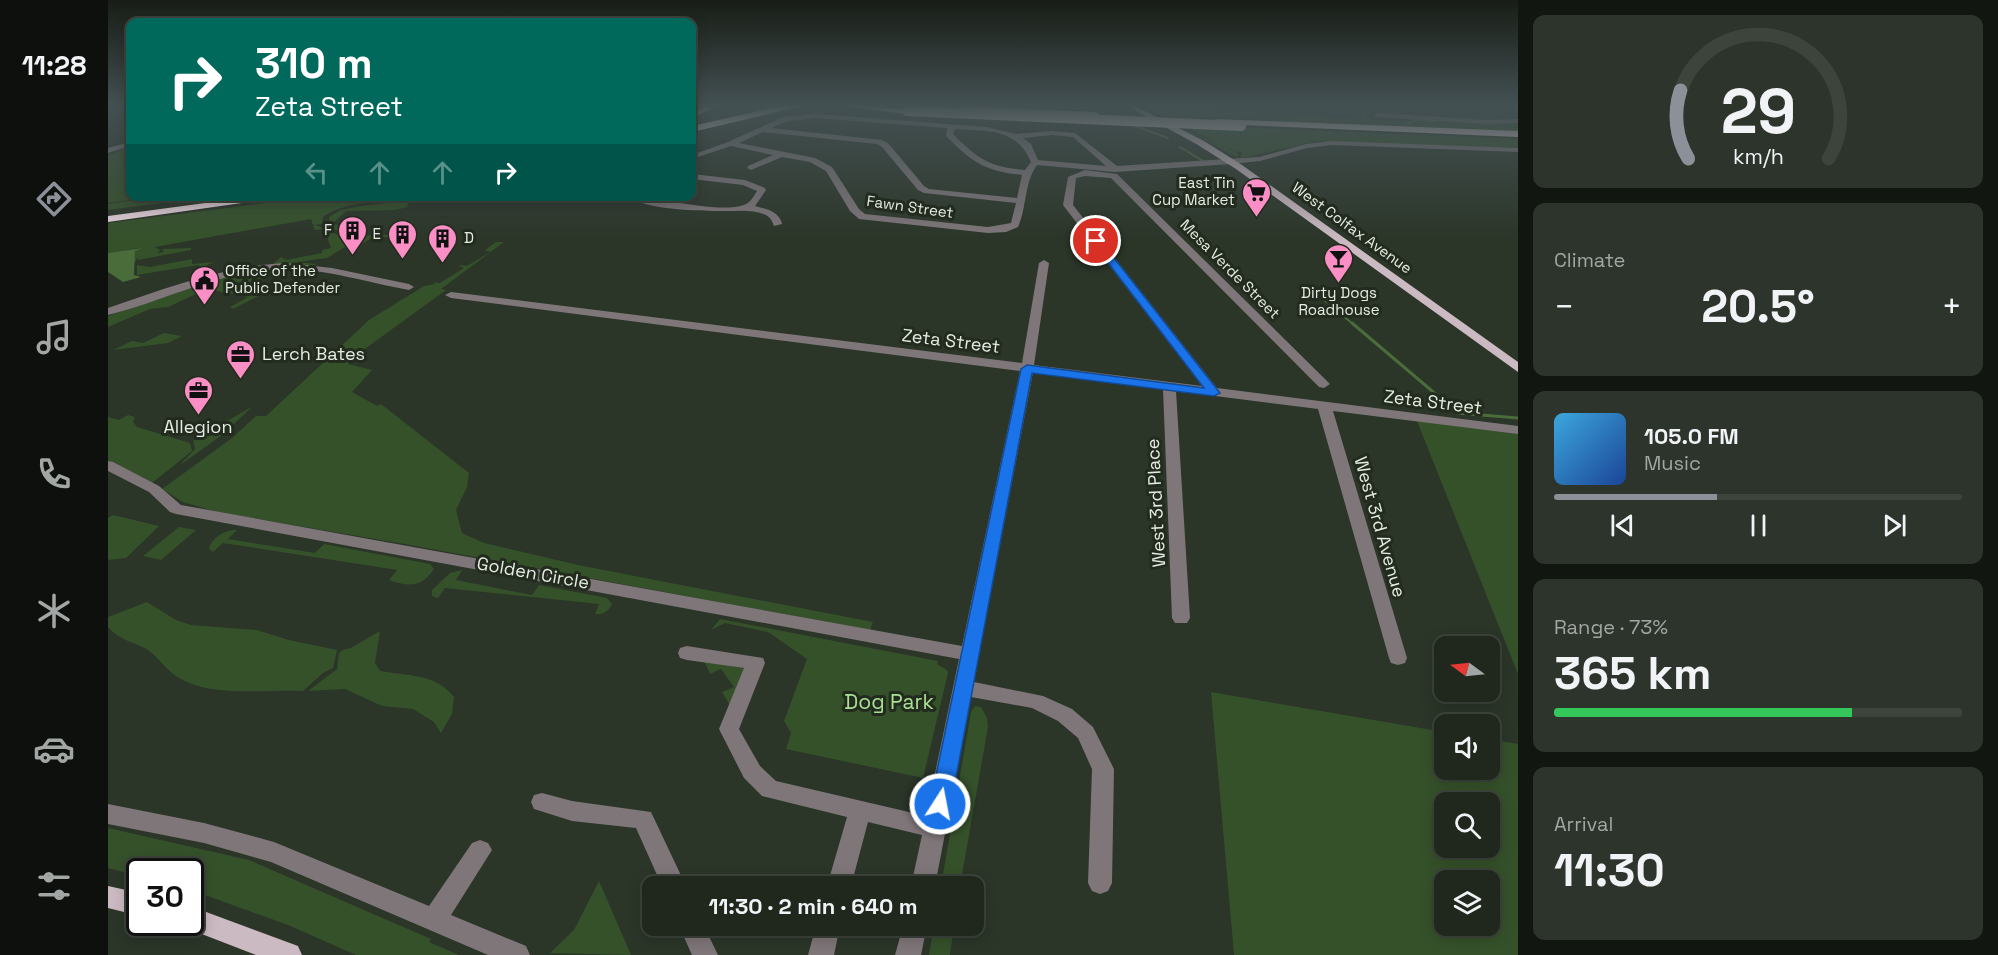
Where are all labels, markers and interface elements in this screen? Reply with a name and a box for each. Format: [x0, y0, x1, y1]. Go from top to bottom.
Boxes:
text: 310 m [255, 37, 373, 90]
icon: right [156, 42, 234, 120]
text: 11:28 [22, 48, 86, 83]
text: 29 [1720, 72, 1796, 151]
text: Zeta Street [255, 89, 403, 124]
text: km/h [1732, 143, 1784, 170]
icon: left [300, 156, 333, 189]
icon: ahead [363, 156, 396, 189]
icon: ahead [426, 156, 459, 189]
icon: right [489, 156, 522, 189]
place label: East Tin Cup Market [1152, 173, 1235, 209]
supermarket icon: East Tin Cup Market [1240, 176, 1272, 218]
icon: directions [33, 178, 75, 220]
street label: West Colfax Avenue [1289, 178, 1416, 278]
street label: Fawn Street [865, 191, 955, 222]
building icon: F [337, 214, 369, 256]
pin [1070, 215, 1121, 266]
street label: Mesa Verde Street [1177, 215, 1284, 323]
building icon: E [386, 218, 418, 260]
place label: F [324, 220, 332, 239]
building icon: D [427, 222, 459, 264]
place label: E [373, 224, 381, 243]
icon: arrive [1079, 224, 1112, 257]
place label: D [464, 228, 474, 247]
bar icon: Dirty Dogs Roadhouse [1323, 242, 1355, 284]
text: Climate [1554, 247, 1625, 273]
place label: Office of the Public Defender [225, 261, 340, 297]
public building icon: Office of the Public Defender [188, 264, 220, 306]
text: 20.5° [1701, 278, 1815, 335]
place label: Dirty Dogs Roadhouse [1298, 283, 1380, 319]
text: − [1554, 286, 1574, 328]
text: + [1942, 286, 1962, 328]
icon: music [33, 316, 75, 358]
street label: Zeta Street [901, 323, 1001, 358]
office icon: Lerch Bates [225, 338, 257, 380]
place label: Lerch Bates [262, 342, 365, 365]
office icon: Allegion [182, 374, 214, 416]
street label: Zeta Street [1383, 384, 1483, 419]
place label: Allegion [164, 415, 232, 438]
text: 105.0 FM [1644, 422, 1739, 450]
street label: West 3rd Place [1141, 438, 1170, 568]
text: Music [1644, 450, 1701, 476]
icon: phone [33, 453, 75, 495]
street label: West 3rd Avenue [1349, 454, 1412, 600]
icon: previous [1606, 509, 1639, 542]
icon: pause [1742, 509, 1775, 542]
icon: next [1878, 509, 1911, 542]
street label: Golden Circle [475, 551, 591, 594]
icon: climate [33, 590, 75, 632]
text: Range · 73% [1554, 614, 1668, 640]
north arrow [1434, 636, 1500, 702]
map controls [1434, 636, 1500, 936]
text: 365 km [1554, 645, 1711, 702]
park label: Dog Park [844, 688, 934, 715]
button: sound [1434, 714, 1500, 780]
icon: car [33, 728, 75, 770]
position arrow [908, 772, 972, 836]
button: search [1434, 792, 1500, 858]
text: Arrival [1554, 811, 1613, 837]
text: 11:30 [1554, 842, 1665, 899]
speed limit sign: 30 [126, 858, 204, 936]
icon: filters [33, 865, 75, 907]
button: layers [1434, 870, 1500, 936]
text: 11:30 · 2 min · 640 m [708, 892, 918, 920]

